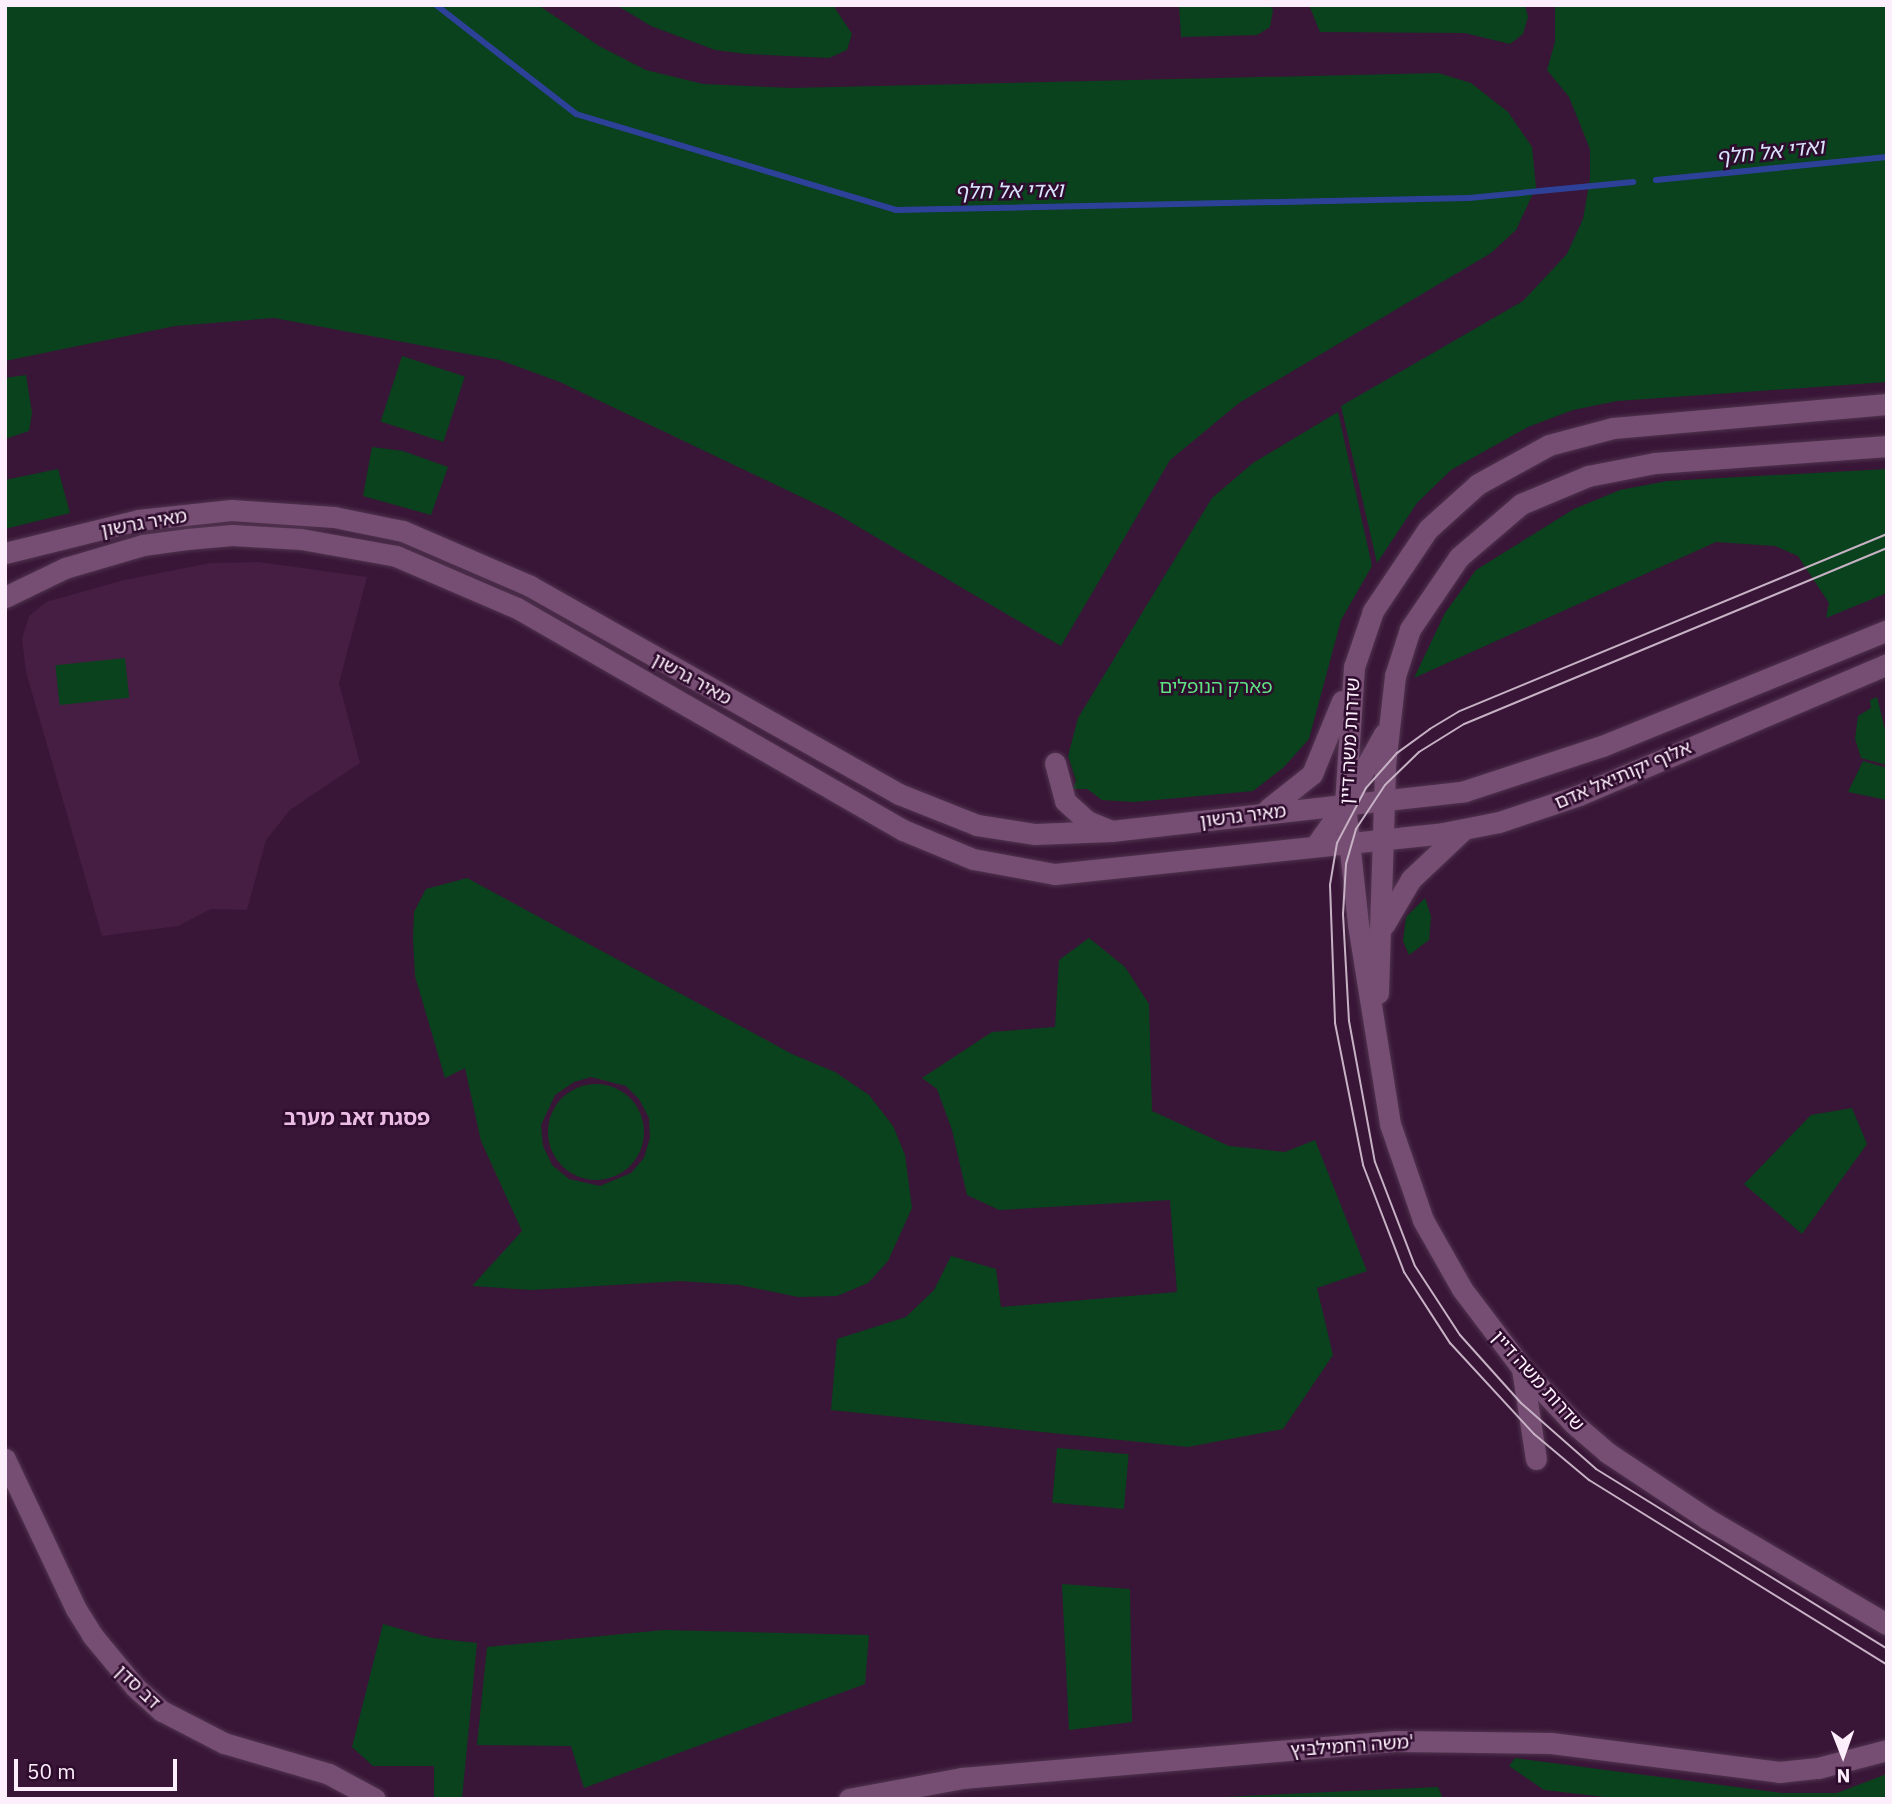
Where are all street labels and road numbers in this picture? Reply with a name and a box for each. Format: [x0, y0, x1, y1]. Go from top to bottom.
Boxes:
street label: מאיר גרשון [99, 504, 189, 542]
street label: מאיר גרשון [649, 648, 735, 710]
street label: שדרות משה דיין [1335, 677, 1365, 805]
street label: אלוף יקותיאל אדם [1551, 736, 1695, 814]
street label: מאיר גרשון [1199, 799, 1287, 833]
street label: שדרות משה דיין [1487, 1326, 1589, 1436]
street label: דב סדן [111, 1660, 165, 1714]
street label: משה רחמילביץ' [1289, 1730, 1415, 1762]

